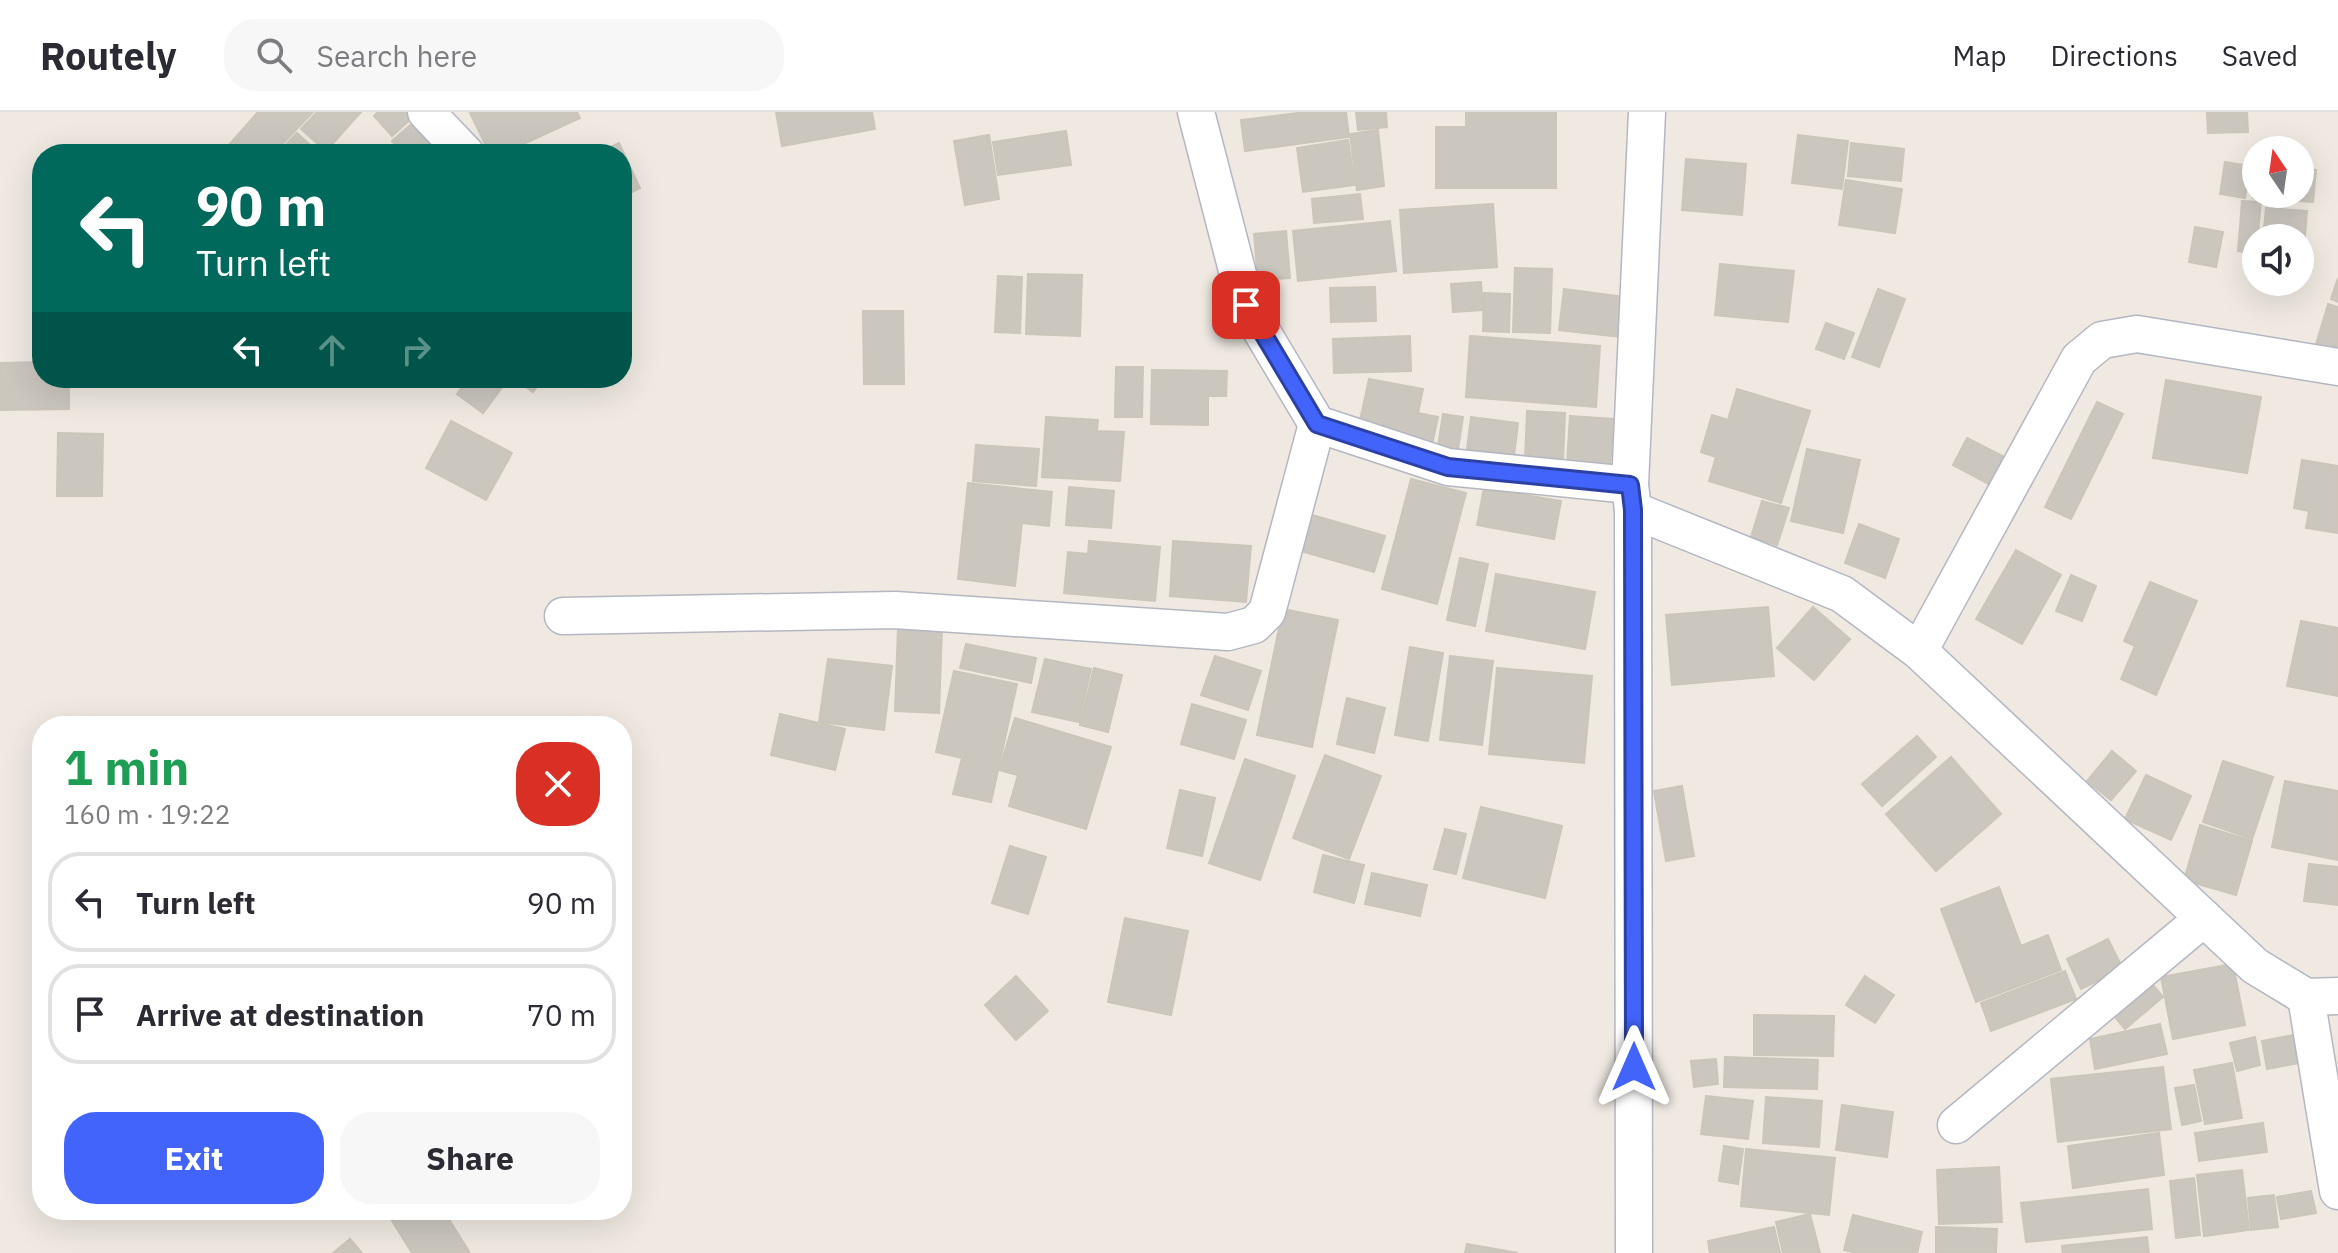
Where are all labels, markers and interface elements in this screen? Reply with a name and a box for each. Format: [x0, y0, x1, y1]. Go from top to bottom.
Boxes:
search box [224, 19, 784, 91]
text: Routely [40, 31, 176, 80]
icon: search [252, 33, 296, 77]
text: Search here [316, 36, 477, 75]
text: Map [1952, 37, 2006, 74]
text: Directions [2050, 37, 2178, 74]
text: Saved [2222, 37, 2298, 74]
north arrow [2242, 136, 2314, 208]
map controls [2242, 136, 2314, 296]
text: 90 m [196, 169, 326, 241]
icon: left [64, 176, 168, 280]
button: sound [2242, 224, 2314, 296]
text: Turn left [196, 239, 331, 286]
pin [1212, 271, 1280, 339]
icon: arrive [1224, 283, 1268, 327]
icon: left [226, 328, 270, 372]
icon: ahead [310, 328, 354, 372]
icon: right [394, 328, 438, 372]
text: 1 min [64, 736, 189, 798]
button: close [516, 742, 600, 826]
text: 160 m · 19:22 [64, 797, 230, 831]
icon: left [68, 880, 112, 924]
text: Turn left [136, 883, 255, 922]
text: 90 m [527, 883, 596, 922]
icon: arrive [68, 992, 112, 1036]
text: Arrive at destination [136, 995, 424, 1034]
text: 70 m [527, 995, 596, 1034]
position arrow [1592, 1025, 1676, 1109]
button: Exit [64, 1112, 324, 1204]
button: Share [340, 1112, 600, 1204]

